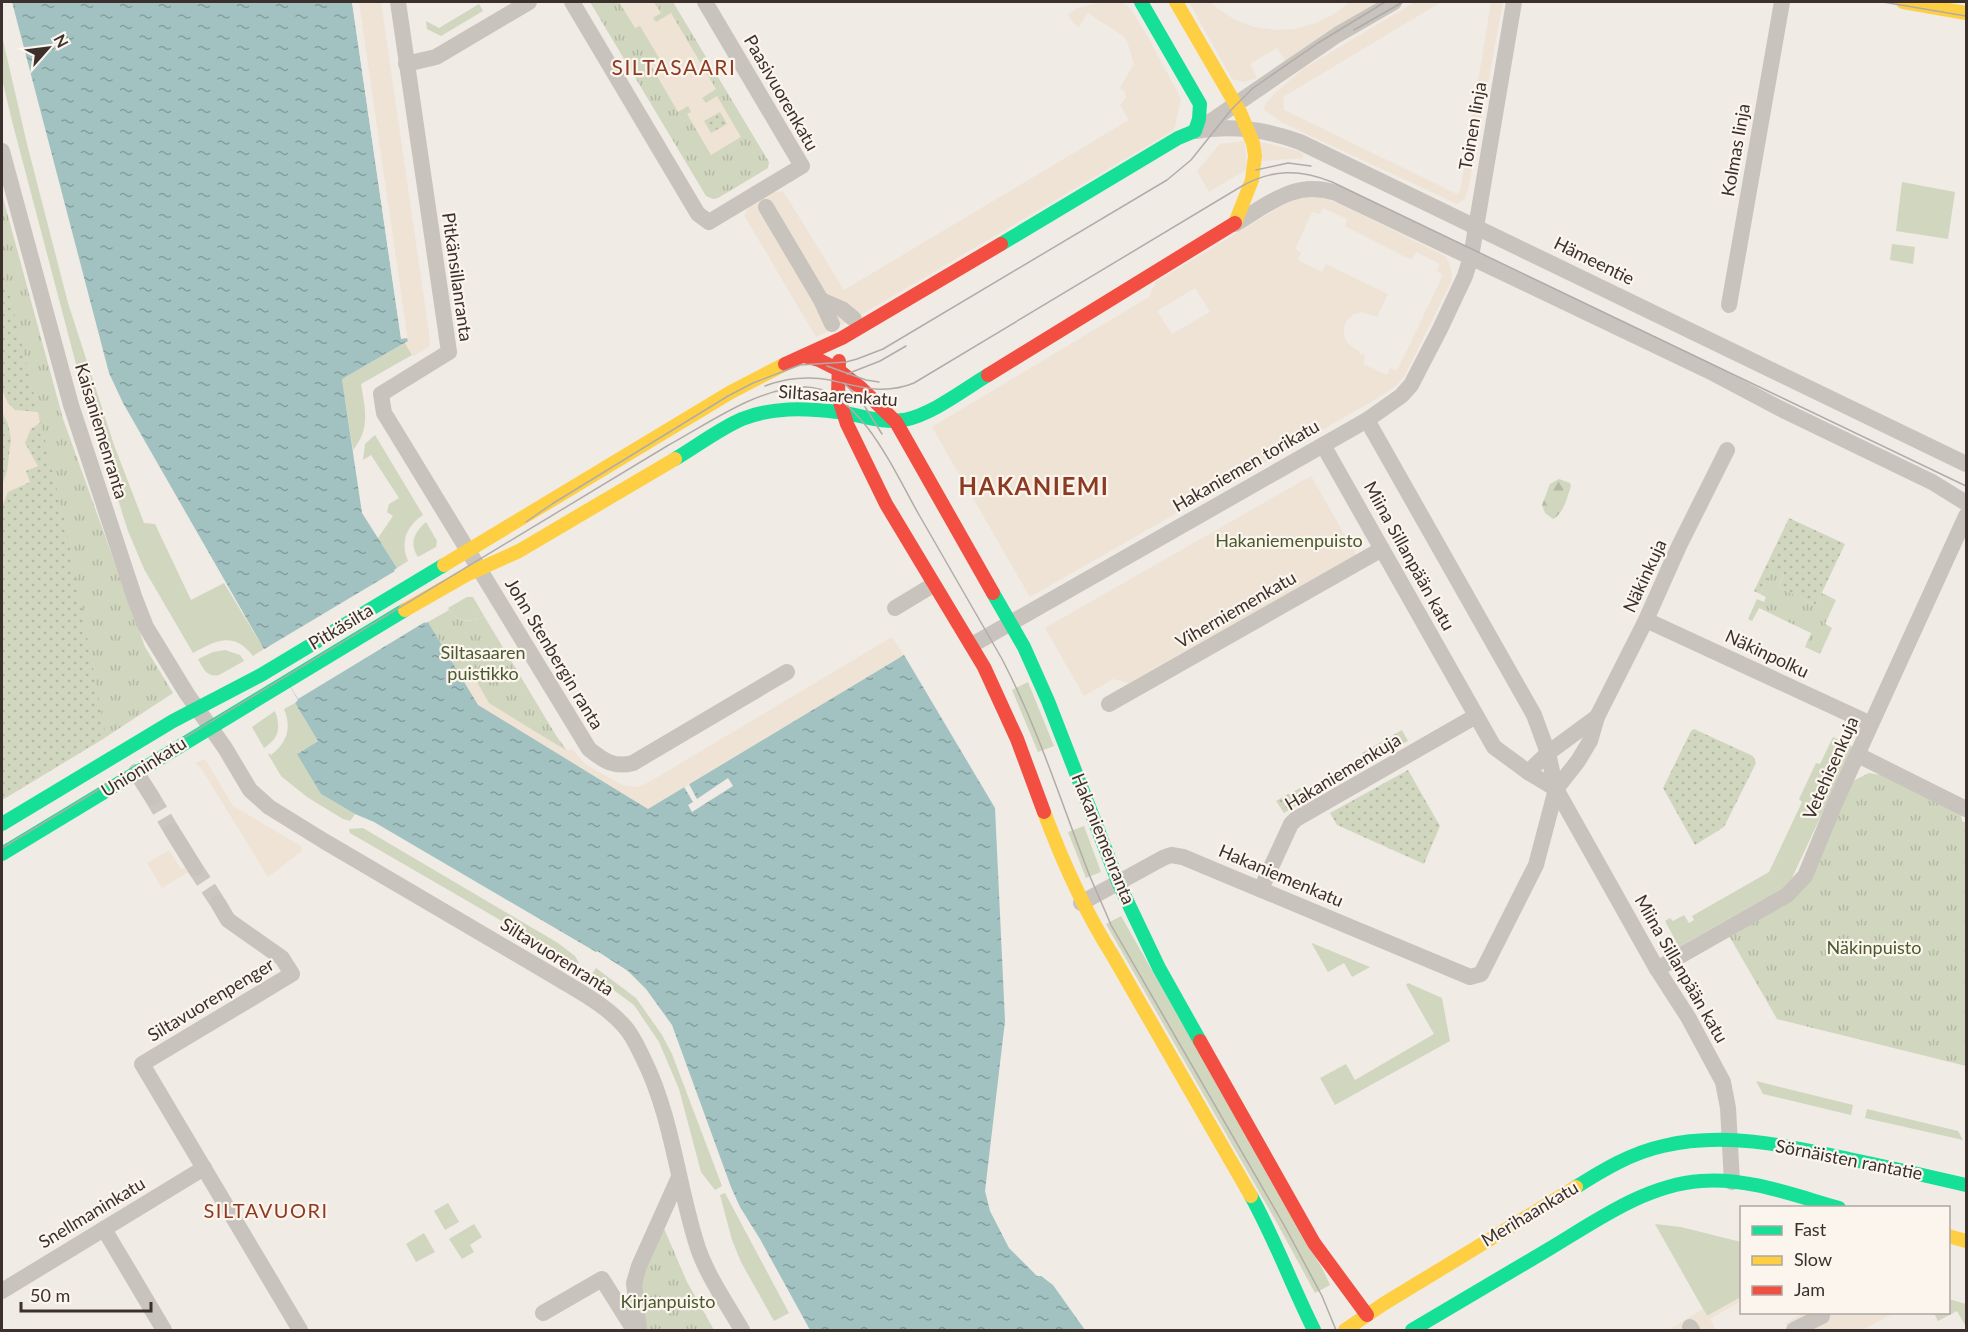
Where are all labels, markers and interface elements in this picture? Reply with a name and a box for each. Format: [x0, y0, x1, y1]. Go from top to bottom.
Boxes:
north arrow [18, 18, 78, 78]
text: N [50, 31, 73, 51]
street label: Paasivuorenkatu [740, 31, 824, 154]
district label: SILTASAARI [612, 54, 736, 79]
street label: Toinen linja [1453, 80, 1491, 172]
street label: Kolmas linja [1716, 102, 1754, 198]
street label: Pitkänsillanranta [438, 211, 478, 343]
street label: Hämeentie [1551, 231, 1638, 289]
street label: Kaisaniemenranta [71, 360, 133, 501]
street label: Siltasaarenkatu [778, 380, 898, 410]
street label: Hakaniemen torikatu [1168, 414, 1323, 516]
district label: HAKANIEMI [959, 471, 1110, 500]
street label: Miina Sillanpään katu [1360, 477, 1460, 634]
park label: Hakaniemenpuisto [1215, 529, 1363, 551]
street label: Näkinkuja [1618, 535, 1671, 616]
street label: Viherniemenkatu [1171, 566, 1300, 652]
street label: John Stenbergin ranta [501, 574, 609, 733]
street label: Pitkäsilta [304, 598, 377, 654]
street label: Näkinpolku [1722, 624, 1813, 682]
park label: Siltasaaren puistikko [440, 641, 526, 684]
street label: Vetehisenkuja [1798, 713, 1863, 822]
street label: Hakaniemenkuja [1281, 728, 1404, 814]
street label: Unioninkatu [97, 731, 190, 801]
street label: Hakaniemenranta [1068, 770, 1140, 907]
street label: Hakaniemenkatu [1216, 839, 1347, 911]
street label: Miina Sillanpään katu [1630, 891, 1733, 1046]
street label: Siltavuorenranta [497, 913, 618, 1000]
park label: Näkinpuisto [1827, 936, 1921, 958]
street label: Siltavuorenpenger [143, 952, 278, 1046]
street label: Sörnäisten rantatie [1774, 1134, 1925, 1184]
street label: Snellmaninkatu [34, 1172, 149, 1253]
street label: Merihaankatu [1477, 1176, 1582, 1251]
district label: SILTAVUORI [203, 1198, 329, 1222]
legend [1740, 1206, 1950, 1314]
text: Fast [1794, 1218, 1827, 1240]
text: Slow [1794, 1248, 1832, 1270]
scale bar [21, 1275, 152, 1313]
text: Jam [1794, 1278, 1825, 1300]
text: 50 m [30, 1284, 70, 1306]
park label: Kirjanpuisto [621, 1290, 715, 1312]

